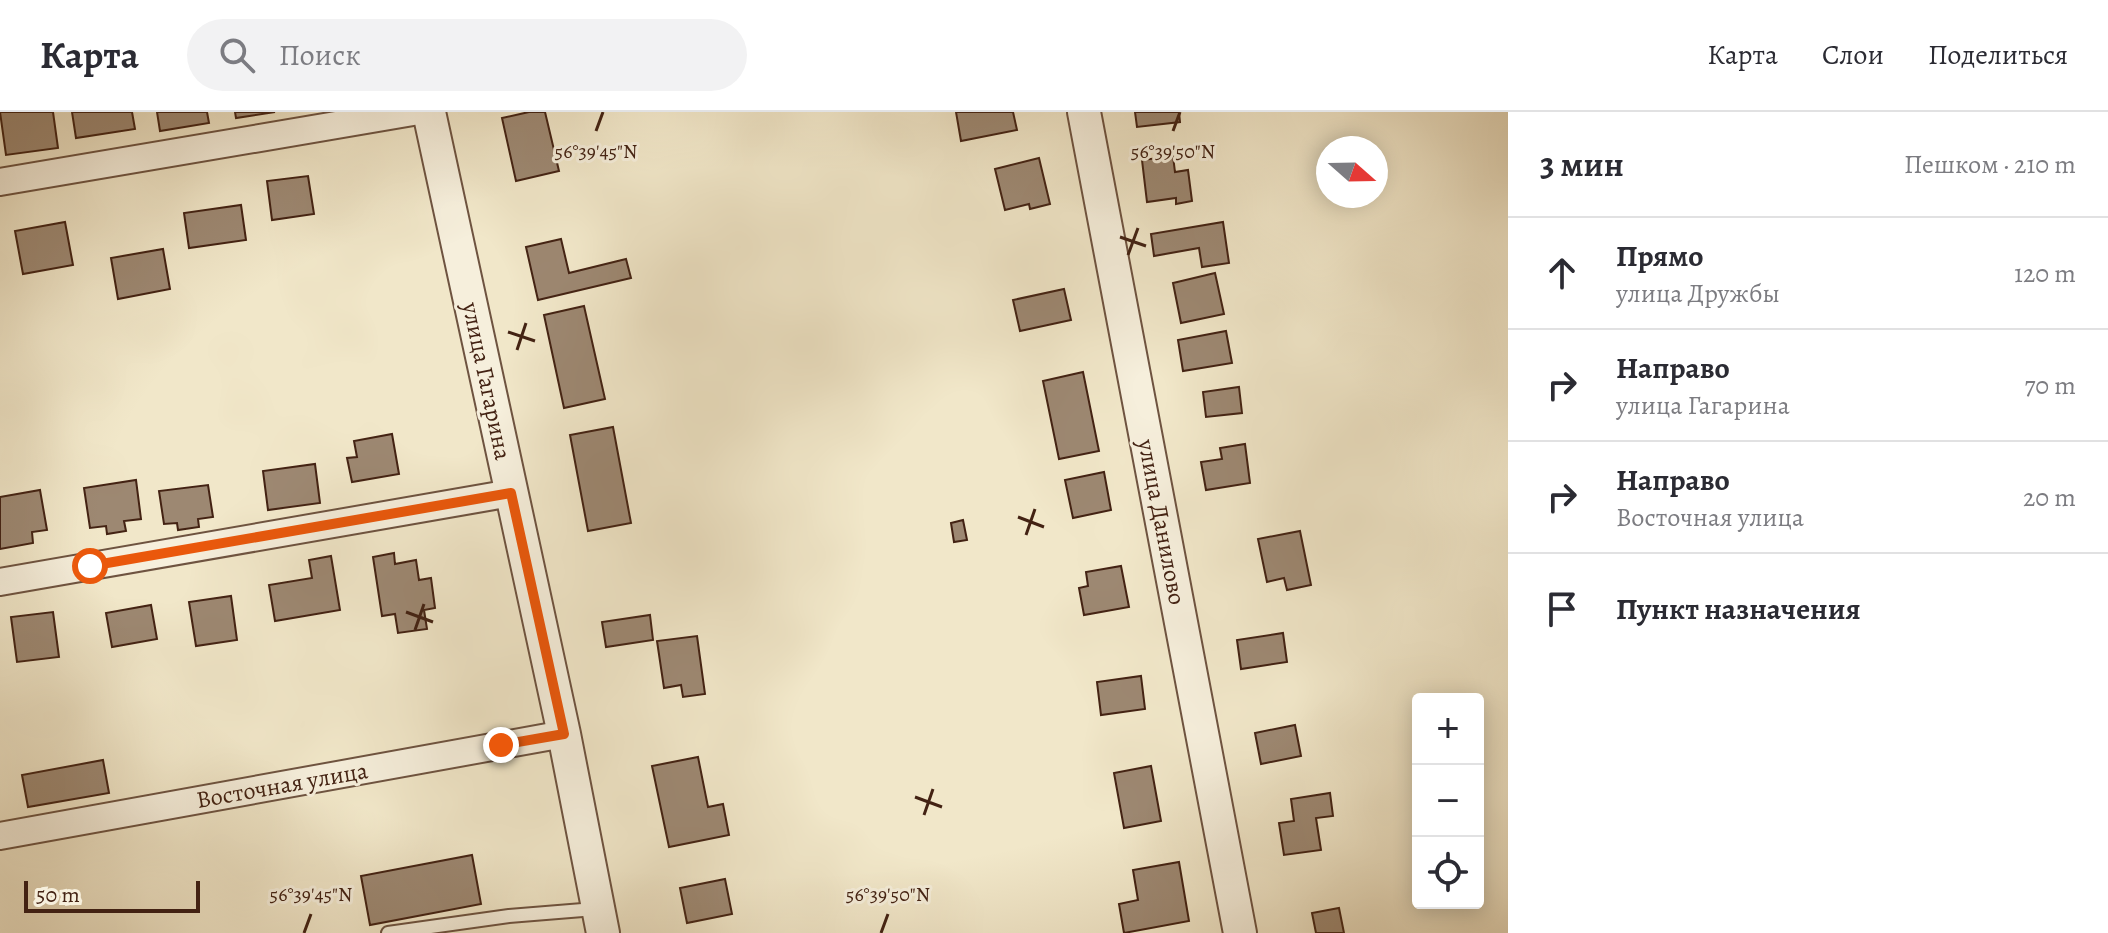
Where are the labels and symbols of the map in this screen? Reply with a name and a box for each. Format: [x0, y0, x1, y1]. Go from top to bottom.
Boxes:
north arrow [1316, 136, 1388, 208]
text: 56°39'45"N [555, 138, 637, 165]
text: 56°39'50"N [1131, 138, 1215, 165]
street label: улица Гагарина [454, 298, 519, 463]
street label: улица Данилово [1130, 435, 1194, 608]
route start [72, 548, 108, 584]
route end [483, 727, 519, 763]
street label: Восточная улица [194, 754, 370, 816]
scale bar [24, 877, 200, 913]
text: 56°39'45"N [270, 881, 352, 908]
text: 56°39'50"N [846, 881, 930, 908]

